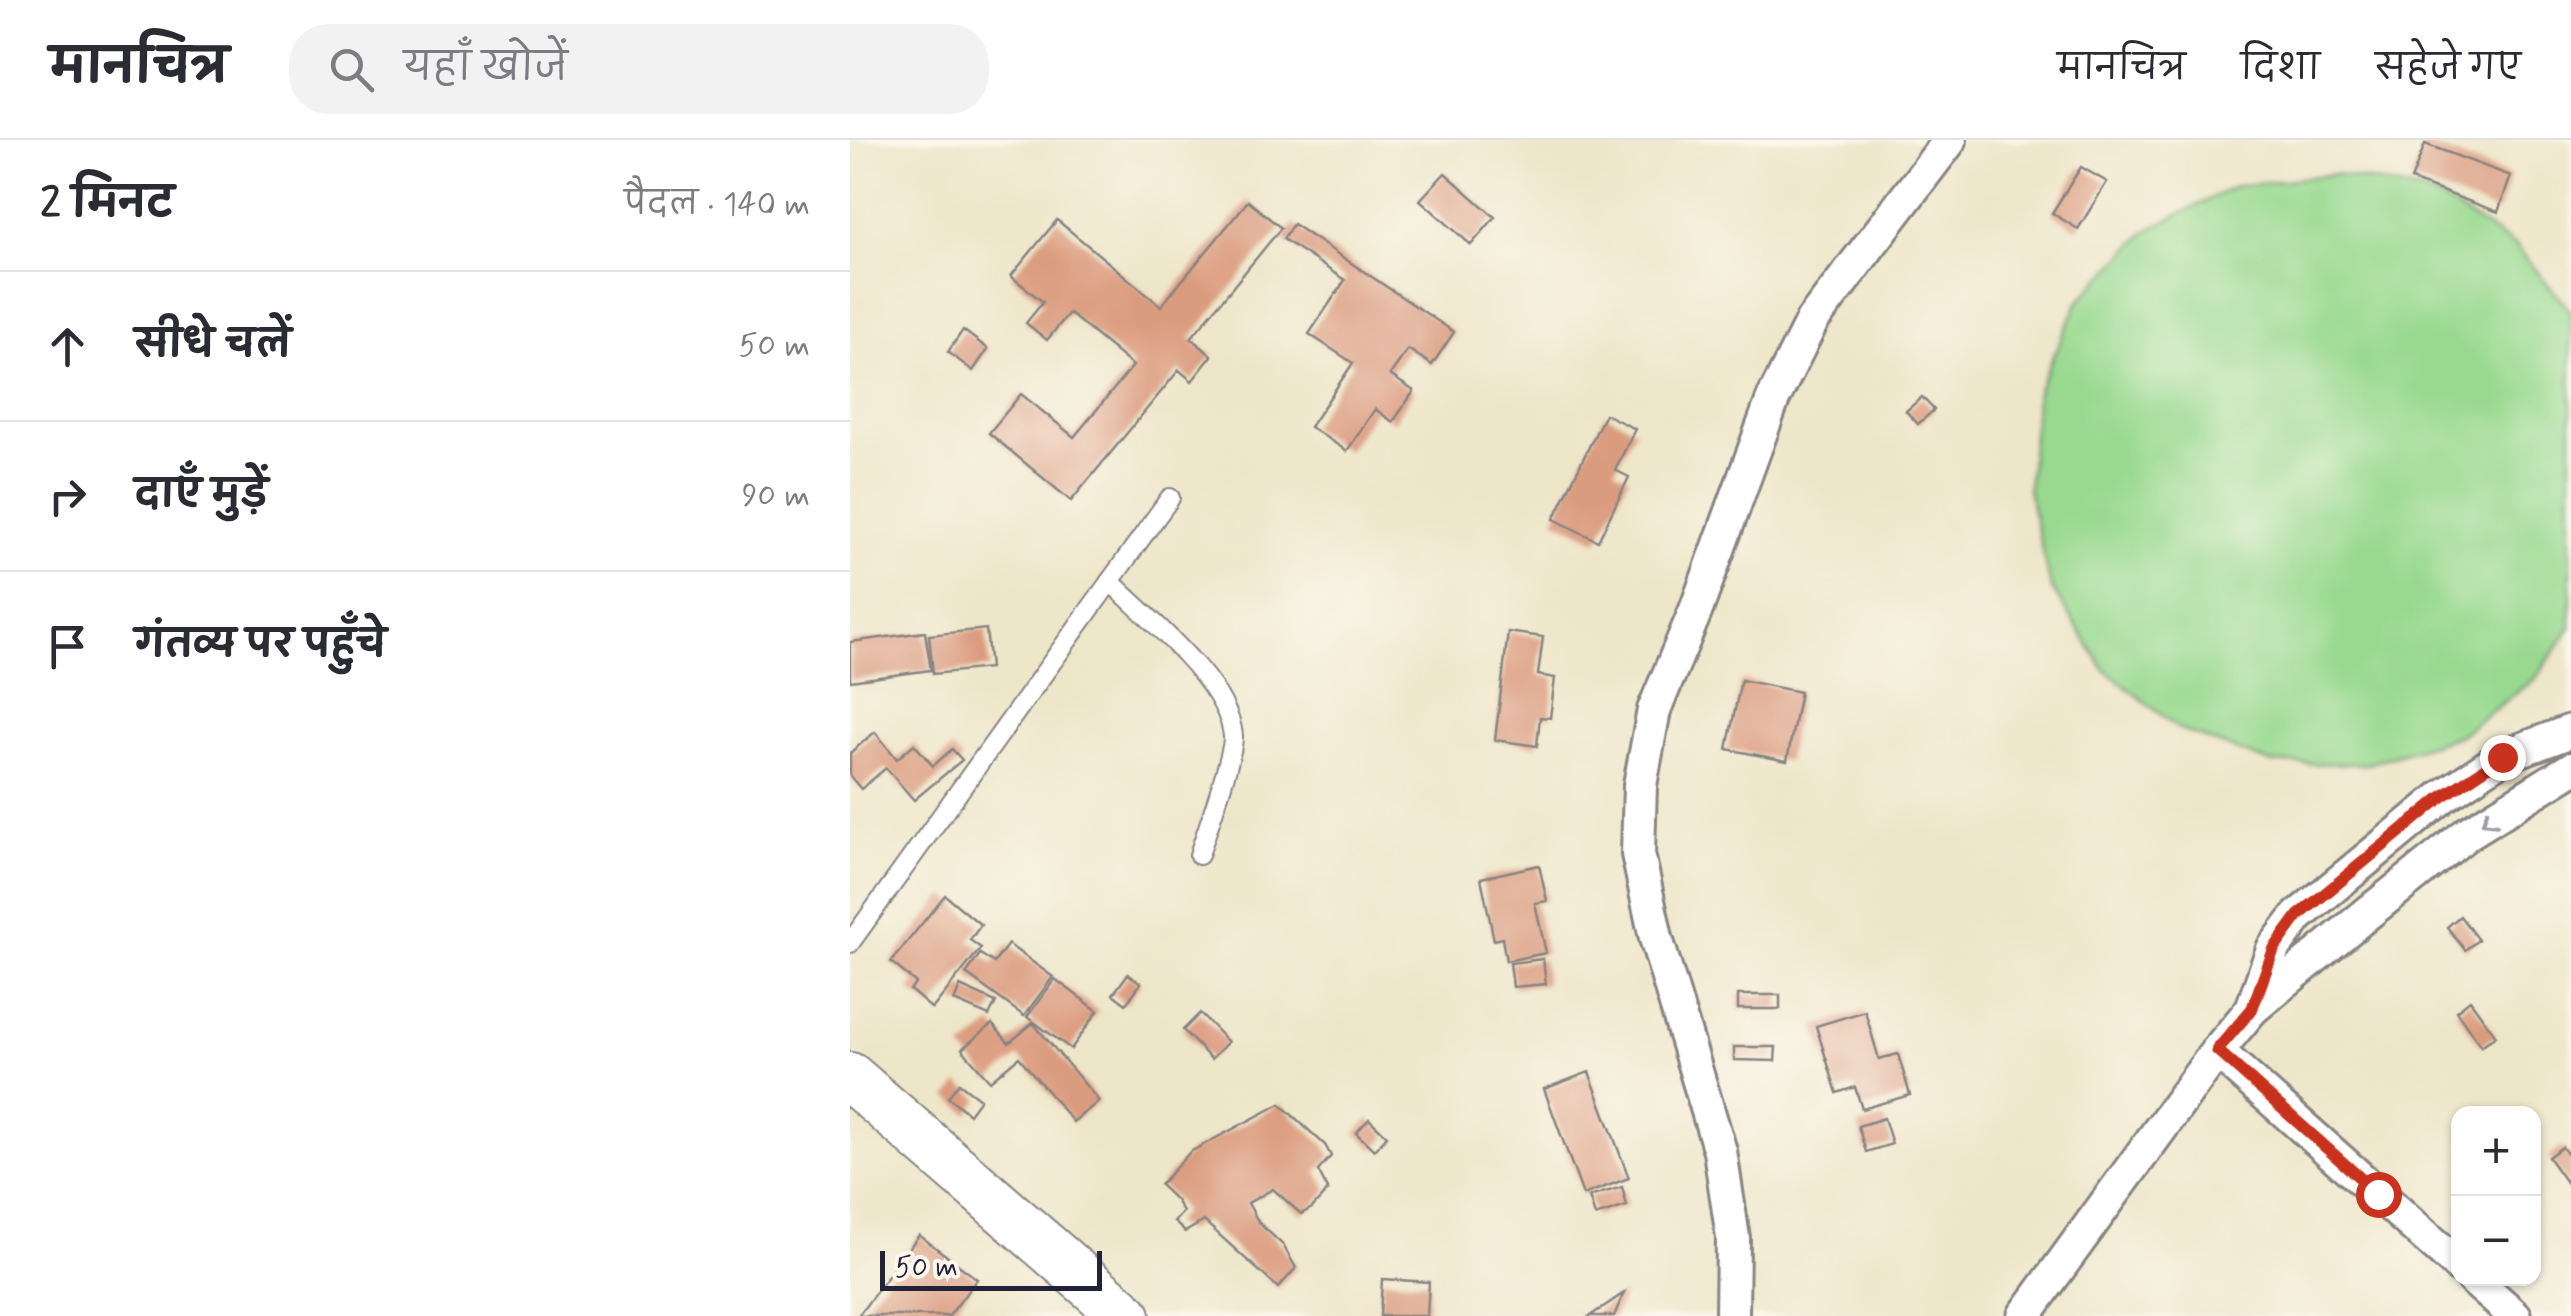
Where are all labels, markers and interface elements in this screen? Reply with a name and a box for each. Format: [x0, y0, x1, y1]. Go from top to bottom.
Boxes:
search box [289, 24, 989, 114]
text: मानचित्र [50, 37, 229, 100]
icon: search [324, 42, 379, 97]
text: यहाँ खोजें [404, 44, 568, 93]
text: मानचित्र [2057, 46, 2186, 92]
text: दिशा [2241, 46, 2320, 92]
text: सहेजे गए [2375, 46, 2521, 92]
text: 2 मिनट [40, 177, 174, 232]
text: पैदल · 140 m [624, 184, 810, 226]
icon: ahead [40, 319, 95, 374]
text: सीधे चलें [135, 321, 291, 370]
text: 50 m [738, 325, 810, 367]
icon: right [40, 469, 95, 524]
text: दाएँ मुड़ें [135, 471, 268, 520]
text: 90 m [742, 475, 810, 517]
icon: arrive [40, 619, 95, 674]
text: गंतव्य पर पहुँचे [135, 621, 387, 670]
route end [2480, 735, 2526, 781]
one-way arrow [2481, 808, 2499, 827]
map controls [2451, 1106, 2541, 1286]
button: + [2451, 1106, 2541, 1196]
route start [2356, 1172, 2402, 1218]
button: − [2451, 1196, 2541, 1286]
scale bar [880, 1246, 1102, 1290]
text: 50 m [895, 1250, 958, 1287]

